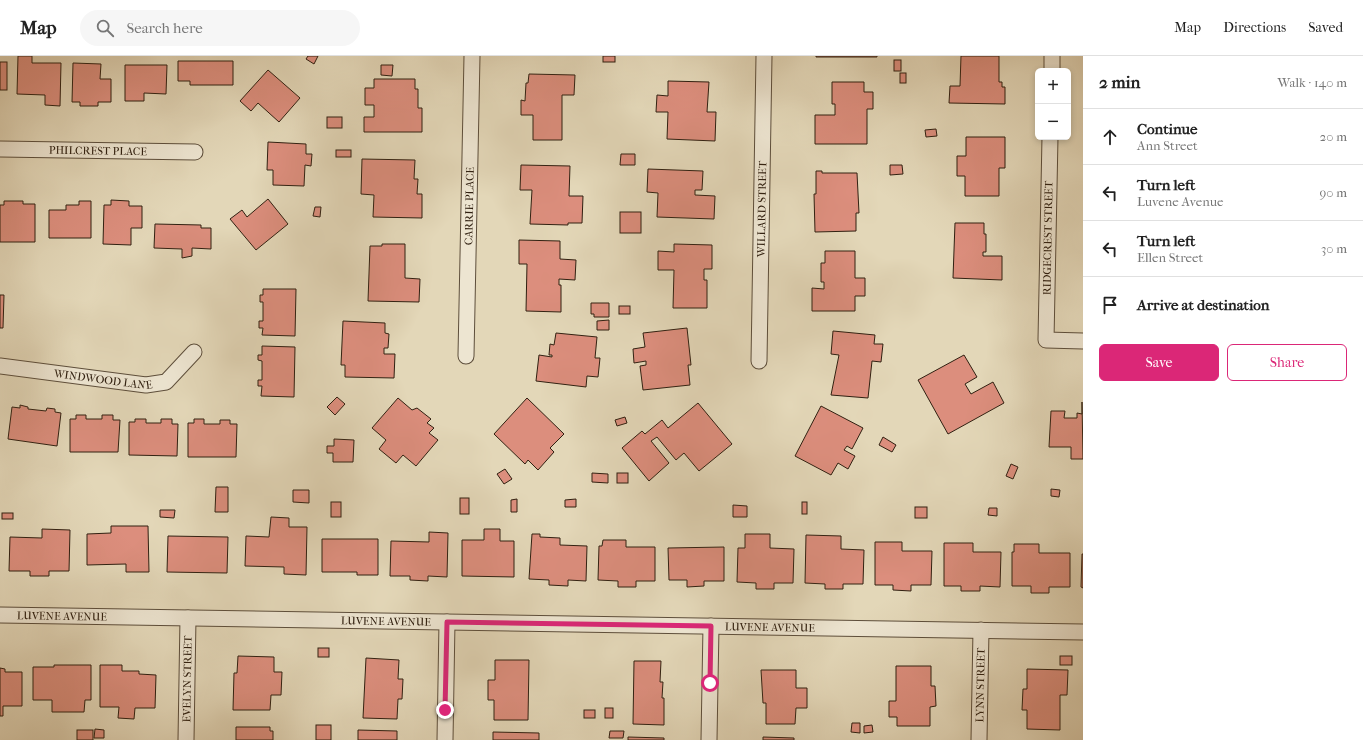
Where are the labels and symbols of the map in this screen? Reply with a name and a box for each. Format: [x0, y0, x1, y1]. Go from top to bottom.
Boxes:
street label: PHILCREST PLACE [49, 143, 147, 158]
street label: WILLARD STREET [754, 160, 769, 258]
street label: CARRIE PLACE [462, 166, 476, 245]
street label: RIDGECREST STREET [1041, 180, 1056, 295]
street label: WINDWOOD LANE [52, 366, 154, 391]
street label: LUVENE AVENUE [17, 609, 107, 623]
street label: LUVENE AVENUE [341, 614, 431, 628]
street label: LUVENE AVENUE [725, 620, 815, 634]
street label: EVELYN STREET [180, 635, 194, 723]
street label: LYNN STREET [973, 647, 987, 722]
route start [701, 674, 719, 692]
route end [436, 701, 454, 719]

